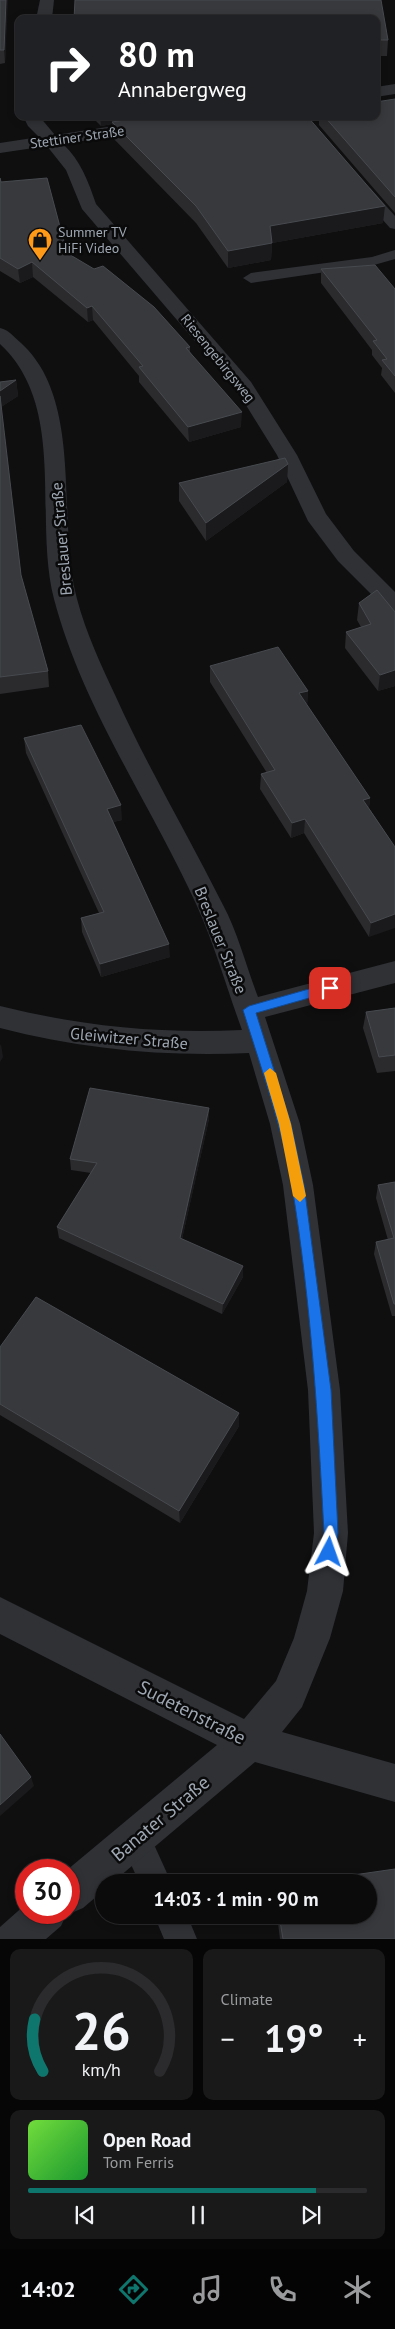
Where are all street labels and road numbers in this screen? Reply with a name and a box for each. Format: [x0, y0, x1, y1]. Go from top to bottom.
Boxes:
street label: Stettiner Straße [29, 121, 125, 153]
street label: Riesengebirgsweg [177, 310, 259, 406]
street label: Breslauer Straße [46, 482, 76, 596]
street label: Breslauer Straße [190, 884, 252, 996]
street label: Gleiwitzer Straße [69, 1023, 189, 1053]
street label: Sudetenstraße [134, 1675, 250, 1749]
street label: Banater Straße [106, 1770, 214, 1866]

